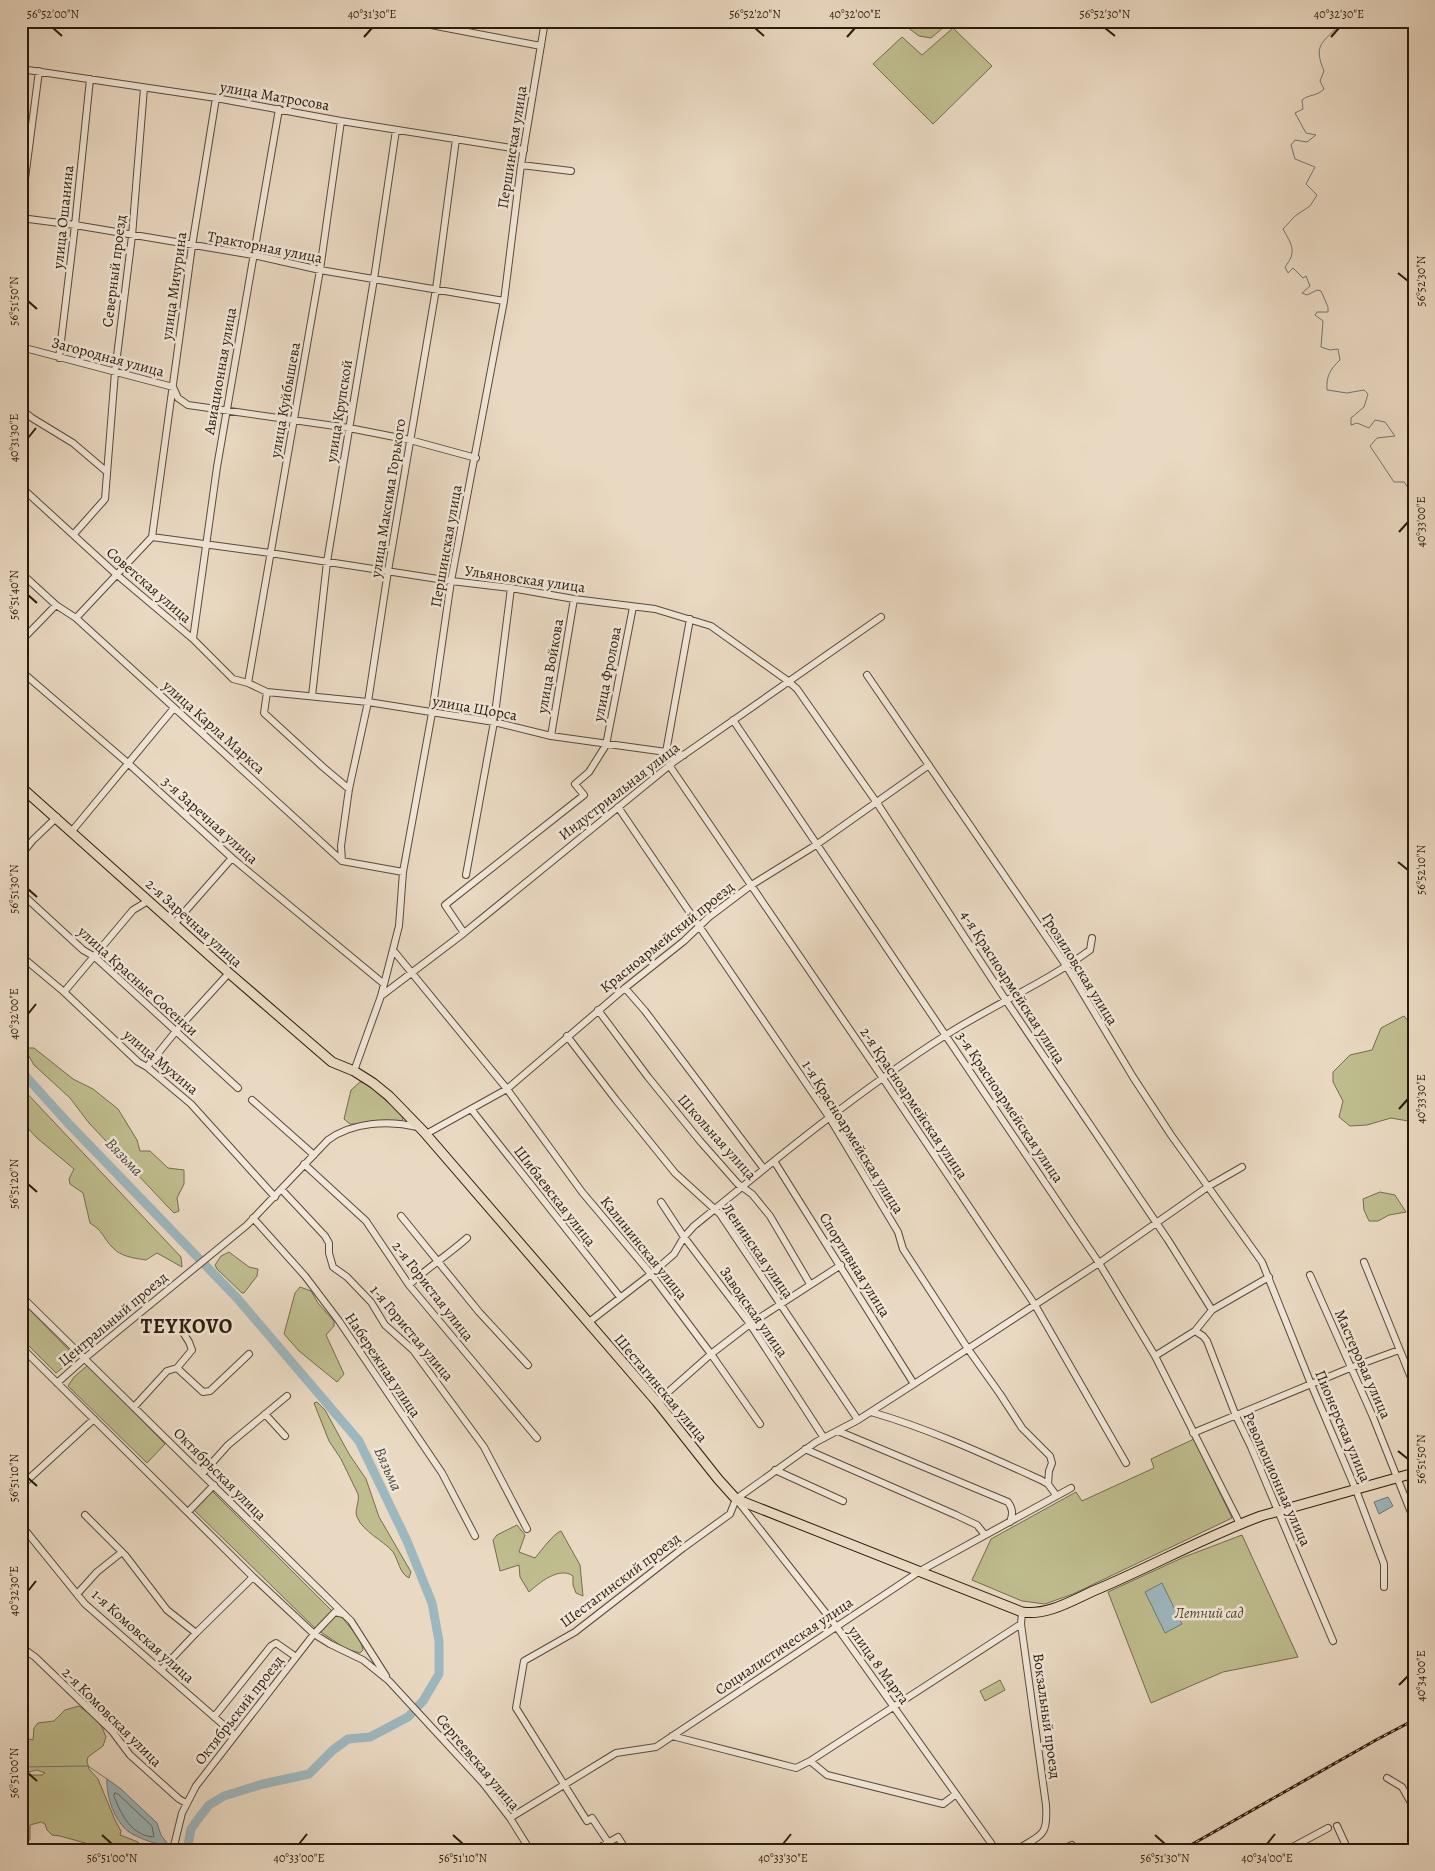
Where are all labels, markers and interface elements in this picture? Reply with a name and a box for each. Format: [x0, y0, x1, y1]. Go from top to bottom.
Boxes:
text: 56°52'00"N [27, 6, 80, 22]
text: 40°31'30"E [348, 6, 396, 22]
text: 56°52'20"N [729, 6, 781, 22]
text: 40°32'00"E [829, 6, 881, 22]
text: 56°52'30"N [1080, 6, 1131, 22]
text: 40°32'30"E [1314, 6, 1364, 22]
street label: улица Матросова [218, 76, 331, 115]
street label: Першинская улица [492, 84, 532, 210]
street label: улица Ошанина [48, 164, 78, 271]
street label: Северный проезд [97, 214, 131, 328]
street label: Тракторная улица [206, 226, 324, 268]
street label: улица Мичурина [156, 231, 191, 342]
text: 56°52'30"N [1413, 255, 1429, 306]
text: 56°51'50"N [6, 276, 22, 326]
street label: Авиационная улица [199, 306, 241, 437]
street label: Загородная улица [50, 332, 167, 382]
street label: улица Куйбышева [265, 341, 305, 460]
street label: улица Крупской [321, 358, 357, 465]
text: 40°31'30"E [6, 414, 22, 462]
street label: улица Максима Горького [365, 417, 410, 580]
street label: Першинская улица [425, 483, 467, 609]
text: 40°33'00"E [1413, 496, 1429, 548]
street label: Советская улица [102, 542, 196, 628]
street label: Ульяновская улица [463, 561, 587, 597]
text: 56°51'40"N [6, 570, 22, 620]
street label: улица Войкова [532, 617, 568, 716]
street label: улица Фролова [588, 625, 626, 724]
street label: улица Карла Маркса [158, 675, 269, 778]
street label: улица Щорса [430, 691, 519, 725]
street label: Индустриальная улица [554, 737, 684, 845]
street label: 3-я Заречная улица [158, 771, 262, 869]
text: 56°52'10"N [1413, 845, 1429, 895]
text: 56°51'30"N [6, 864, 22, 914]
street label: 2-я Заречная улица [141, 874, 247, 972]
street label: Красноармейский проезд [596, 877, 738, 997]
street label: 4-я Красноармейская улица [956, 906, 1070, 1068]
street label: Грозиловская улица [1037, 909, 1123, 1029]
street label: улица Красные Сосенки [73, 921, 203, 1041]
text: 40°32'00"E [6, 988, 22, 1040]
street label: 2-я Красноармейская улица [856, 1023, 973, 1183]
street label: улица Мухина [118, 1024, 203, 1099]
street label: 3-я Красноармейская улица [952, 1027, 1068, 1187]
street label: 1-я Красноармейская улица [797, 1056, 909, 1218]
text: 40°33'30"E [1413, 1074, 1429, 1124]
street label: Школьная улица [673, 1090, 761, 1184]
water label: Вязьма [100, 1133, 148, 1181]
street label: Шибаевская улица [509, 1141, 601, 1251]
text: 56°51'20"N [6, 1159, 22, 1209]
street label: Калининская улица [596, 1192, 692, 1304]
street label: Ленинская улица [718, 1199, 798, 1303]
street label: Спортивная улица [815, 1209, 895, 1321]
street label: 2-я Гористая улица [388, 1237, 478, 1345]
street label: Заводская улица [715, 1263, 793, 1361]
street label: Центральный проезд [54, 1267, 172, 1371]
street label: 1-я Гористая улица [366, 1281, 458, 1385]
street label: Мастеровая улица [1330, 1306, 1396, 1422]
street label: Набережная улица [340, 1309, 426, 1421]
district label: TEYKOVO [141, 1313, 233, 1340]
street label: Шестагинская улица [610, 1330, 712, 1446]
street label: Пионерская улица [1310, 1367, 1376, 1485]
street label: Революционная улица [1238, 1409, 1316, 1549]
street label: Октябрьская улица [169, 1423, 271, 1525]
text: 56°51'50"N [1413, 1434, 1429, 1484]
water label: Вязьма [369, 1443, 407, 1495]
text: 56°51'10"N [6, 1453, 22, 1502]
street label: Шестагинский проезд [556, 1528, 684, 1632]
text: 40°32'30"E [6, 1566, 22, 1616]
street label: 1-я Комовская улица [87, 1585, 199, 1688]
street label: Социалистическая улица [711, 1592, 857, 1700]
park label: Летний сад [1173, 1603, 1244, 1623]
street label: улица 8 Марта [843, 1621, 914, 1708]
text: 40°34'00"E [1413, 1650, 1429, 1702]
street label: Октябрьский проезд [190, 1651, 288, 1769]
street label: Вокзальный проезд [1028, 1652, 1066, 1780]
street label: 2-я Комовская улица [58, 1663, 166, 1771]
street label: Сергеевская улица [432, 1709, 524, 1815]
text: 56°51'00"N [6, 1747, 22, 1798]
text: 56°51'00"N [87, 1850, 138, 1866]
text: 40°33'00"E [273, 1850, 325, 1866]
text: 56°51'10"N [439, 1850, 488, 1866]
text: 40°33'30"E [758, 1850, 808, 1866]
text: 56°51'30"N [1140, 1850, 1190, 1866]
text: 40°34'00"E [1241, 1850, 1293, 1866]

